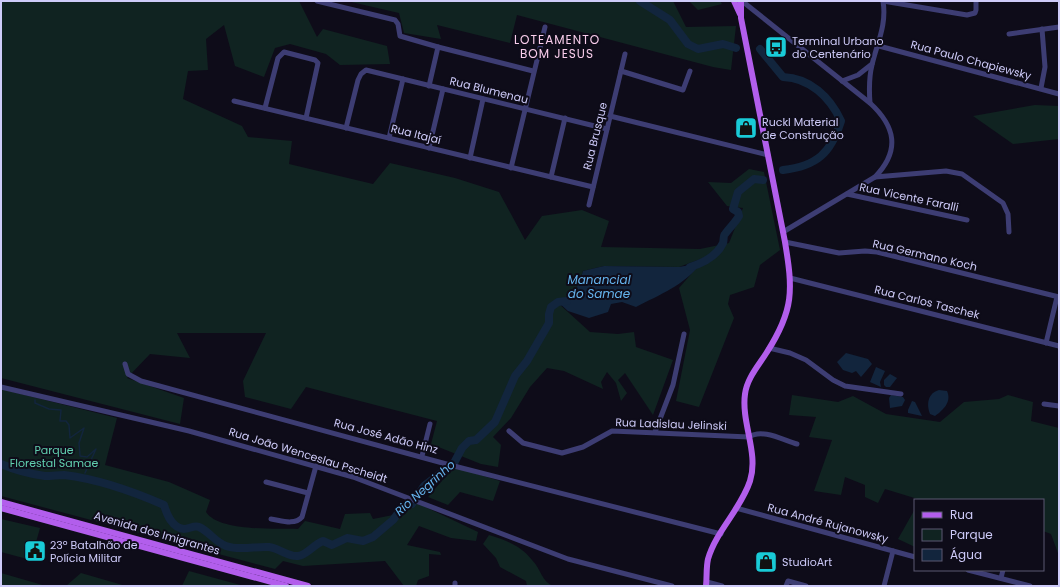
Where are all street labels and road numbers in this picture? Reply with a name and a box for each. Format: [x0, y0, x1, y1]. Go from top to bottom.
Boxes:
street label: Rua Paulo Chapiewsky [909, 36, 1034, 84]
street label: Rua Blumenau [448, 73, 530, 107]
street label: Rua Brusque [579, 100, 611, 171]
street label: Rua Itajaí [389, 120, 443, 148]
street label: Rua Vicente Faralli [858, 179, 960, 215]
street label: Rua Germano Koch [871, 235, 979, 275]
street label: Rua Carlos Taschek [873, 281, 982, 323]
street label: Rua José Adão Hinz [332, 414, 440, 458]
street label: Rua Ladislau Jelinski [615, 414, 727, 434]
street label: Rua João Wenceslau Pscheidt [227, 423, 389, 487]
street label: Rua André Rujanowsky [766, 499, 891, 547]
street label: Avenida dos Imigrantes [92, 507, 222, 559]

